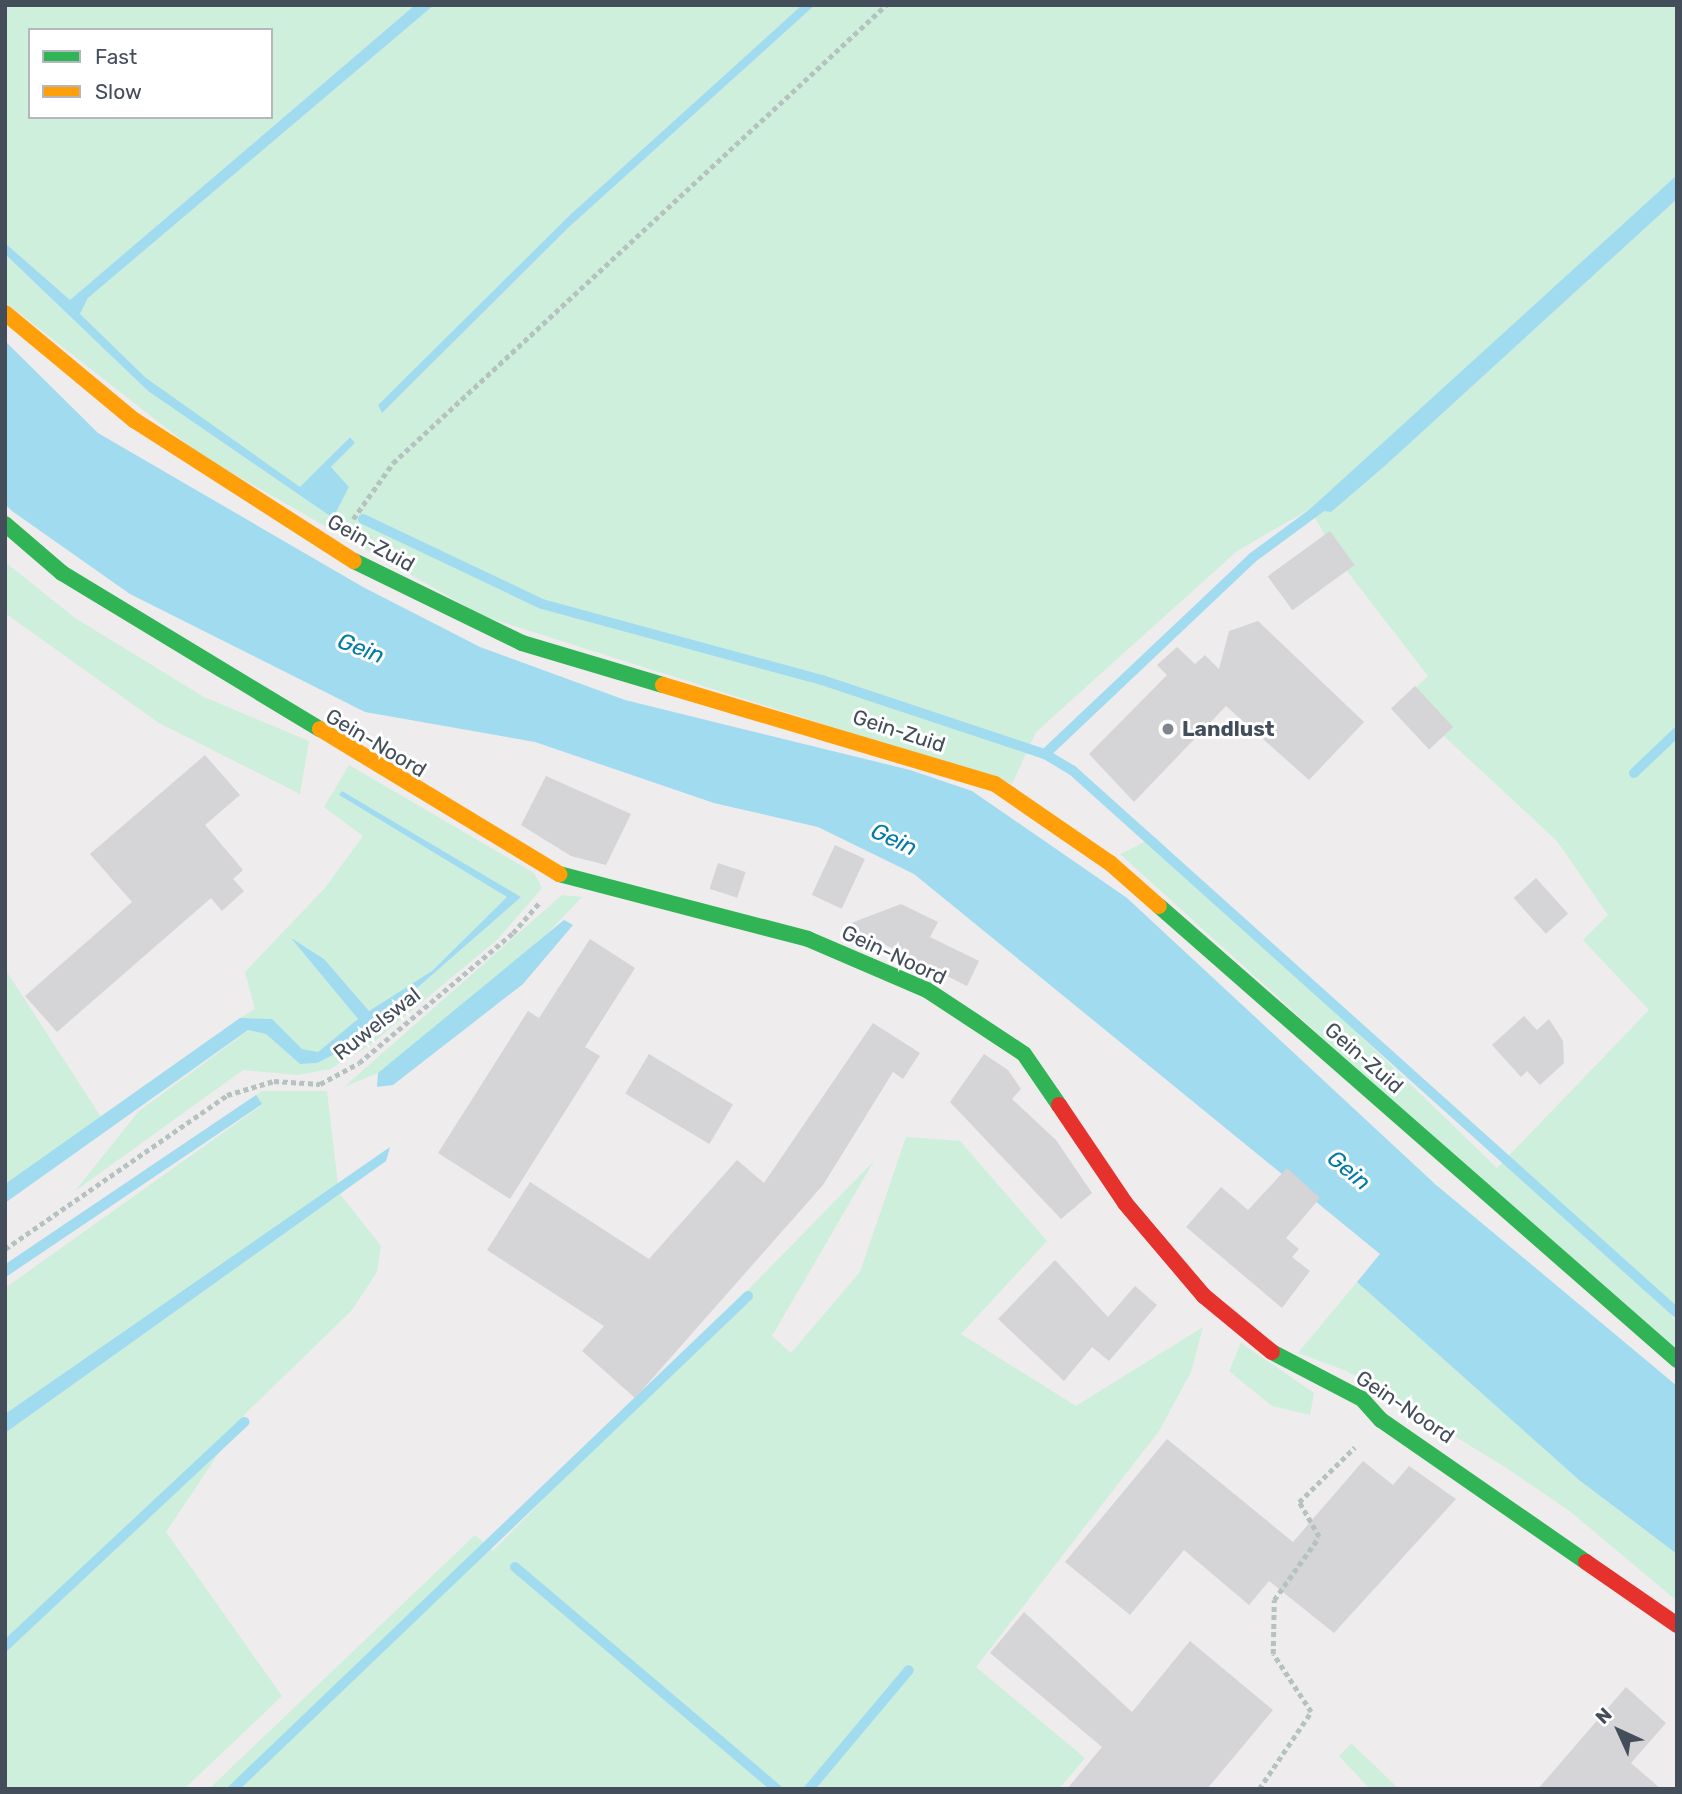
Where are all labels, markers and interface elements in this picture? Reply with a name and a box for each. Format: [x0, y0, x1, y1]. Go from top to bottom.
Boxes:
legend [28, 28, 273, 119]
text: Fast [95, 44, 137, 69]
text: Slow [95, 79, 142, 104]
street label: Gein-Zuid [323, 509, 419, 577]
water label: Gein [334, 627, 388, 669]
street label: Gein-Noord [321, 703, 431, 783]
street label: Gein-Zuid [850, 704, 948, 758]
place label: Landlust [1182, 716, 1275, 742]
marker: Landlust [1160, 721, 1176, 737]
water label: Gein [866, 816, 922, 862]
street label: Gein-Noord [838, 920, 950, 990]
street label: Ruwelswal [328, 982, 426, 1066]
street label: Gein-Zuid [1320, 1017, 1408, 1099]
water label: Gein [1322, 1144, 1376, 1196]
street label: Gein-Noord [1351, 1365, 1459, 1449]
north arrow [1584, 1696, 1654, 1766]
text: N [1591, 1703, 1617, 1729]

